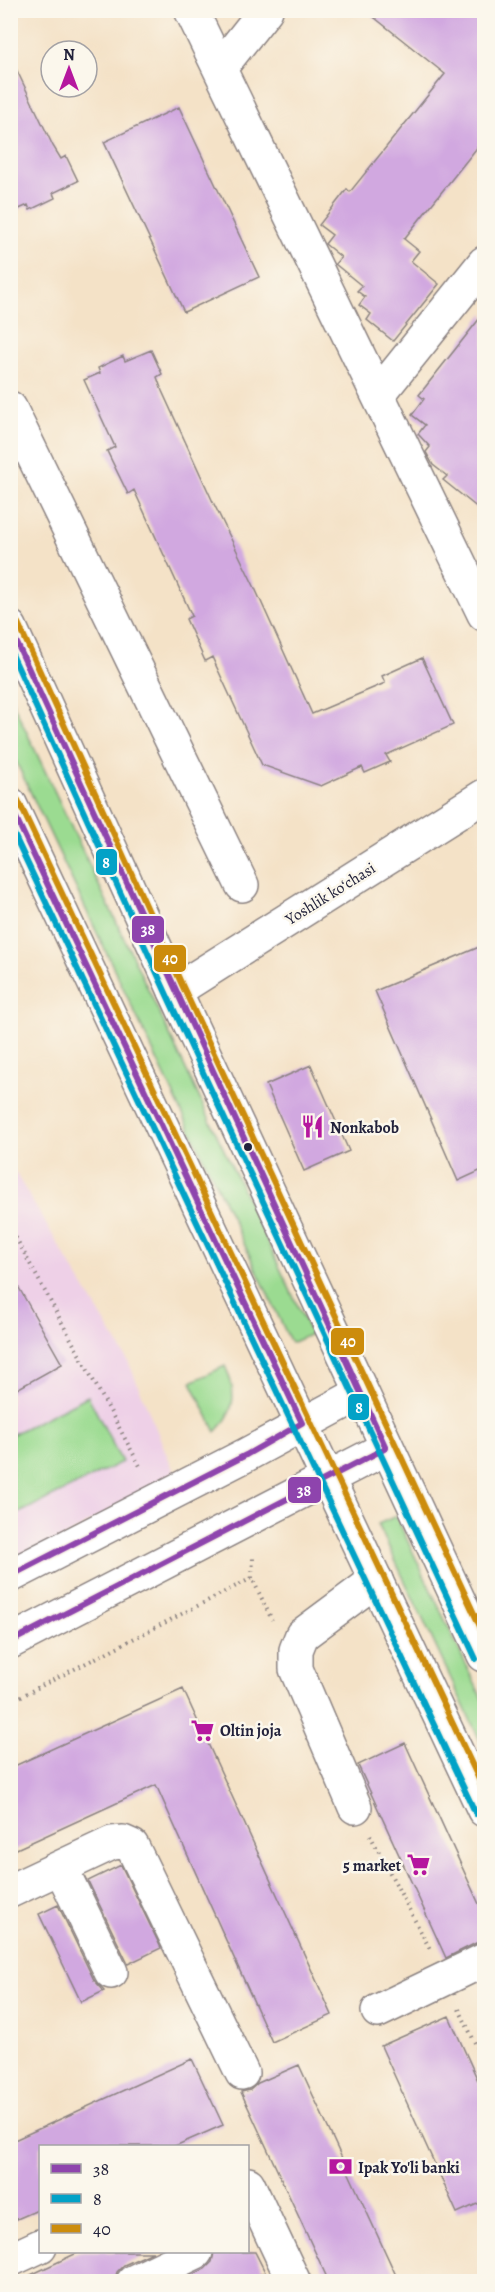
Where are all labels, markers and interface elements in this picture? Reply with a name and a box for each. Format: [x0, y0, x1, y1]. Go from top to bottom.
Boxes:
north arrow [39, 39, 99, 99]
text: N [63, 44, 75, 66]
line badge: 8 [95, 848, 118, 876]
text: 8 [102, 852, 110, 874]
street label: Yoshlik koʻchasi [280, 857, 380, 931]
line badge: 38 [131, 915, 165, 944]
text: 38 [141, 919, 156, 941]
line badge: 40 [153, 944, 187, 973]
text: 40 [162, 948, 178, 970]
restaurant icon: Nonkabob [299, 1114, 325, 1140]
place label: Nonkabob [330, 1117, 399, 1139]
unlabelled marker [242, 1141, 254, 1153]
line badge: 40 [330, 1327, 365, 1356]
text: 40 [340, 1331, 356, 1353]
line badge: 8 [347, 1393, 370, 1421]
text: 8 [355, 1397, 363, 1419]
line badge: 38 [287, 1476, 322, 1504]
text: 38 [297, 1480, 312, 1502]
supermarket icon: Oltin joja [189, 1717, 215, 1743]
place label: Oltin joja [220, 1720, 282, 1742]
supermarket icon: 5 market [406, 1852, 432, 1878]
place label: 5 market [343, 1855, 402, 1877]
legend [39, 2145, 249, 2253]
bank icon: Ipak Yo'li banki [327, 2154, 353, 2180]
text: 38 [93, 2157, 109, 2181]
place label: Ipak Yo'li banki [358, 2157, 460, 2179]
text: 8 [93, 2187, 102, 2211]
text: 40 [93, 2217, 111, 2241]

